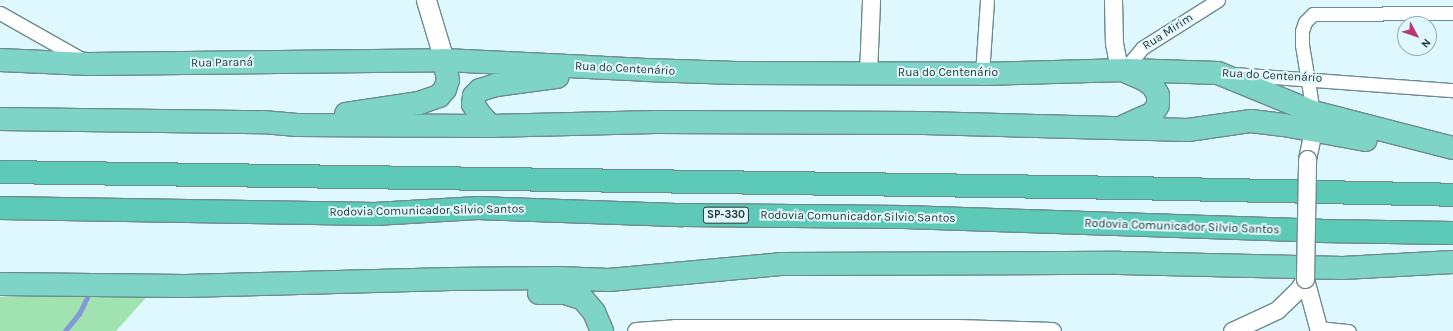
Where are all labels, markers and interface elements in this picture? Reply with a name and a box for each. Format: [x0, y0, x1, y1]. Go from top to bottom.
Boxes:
street label: Rua Mirim [1140, 10, 1196, 54]
north arrow [1397, 16, 1437, 56]
text: N [1418, 36, 1433, 51]
street label: Rua Paraná [191, 55, 253, 71]
street label: Rua do Centenário [575, 59, 675, 79]
street label: Rua do Centenário [898, 66, 998, 80]
street label: Rua do Centenário [1222, 66, 1322, 86]
street label: Rodovia Comunicador Silvio Santos [329, 202, 525, 220]
road number: SP-330 [702, 206, 750, 224]
street label: Rodovia Comunicador Silvio Santos [760, 208, 956, 226]
street label: Rodovia Comunicador Silvio Santos [1084, 216, 1280, 238]

